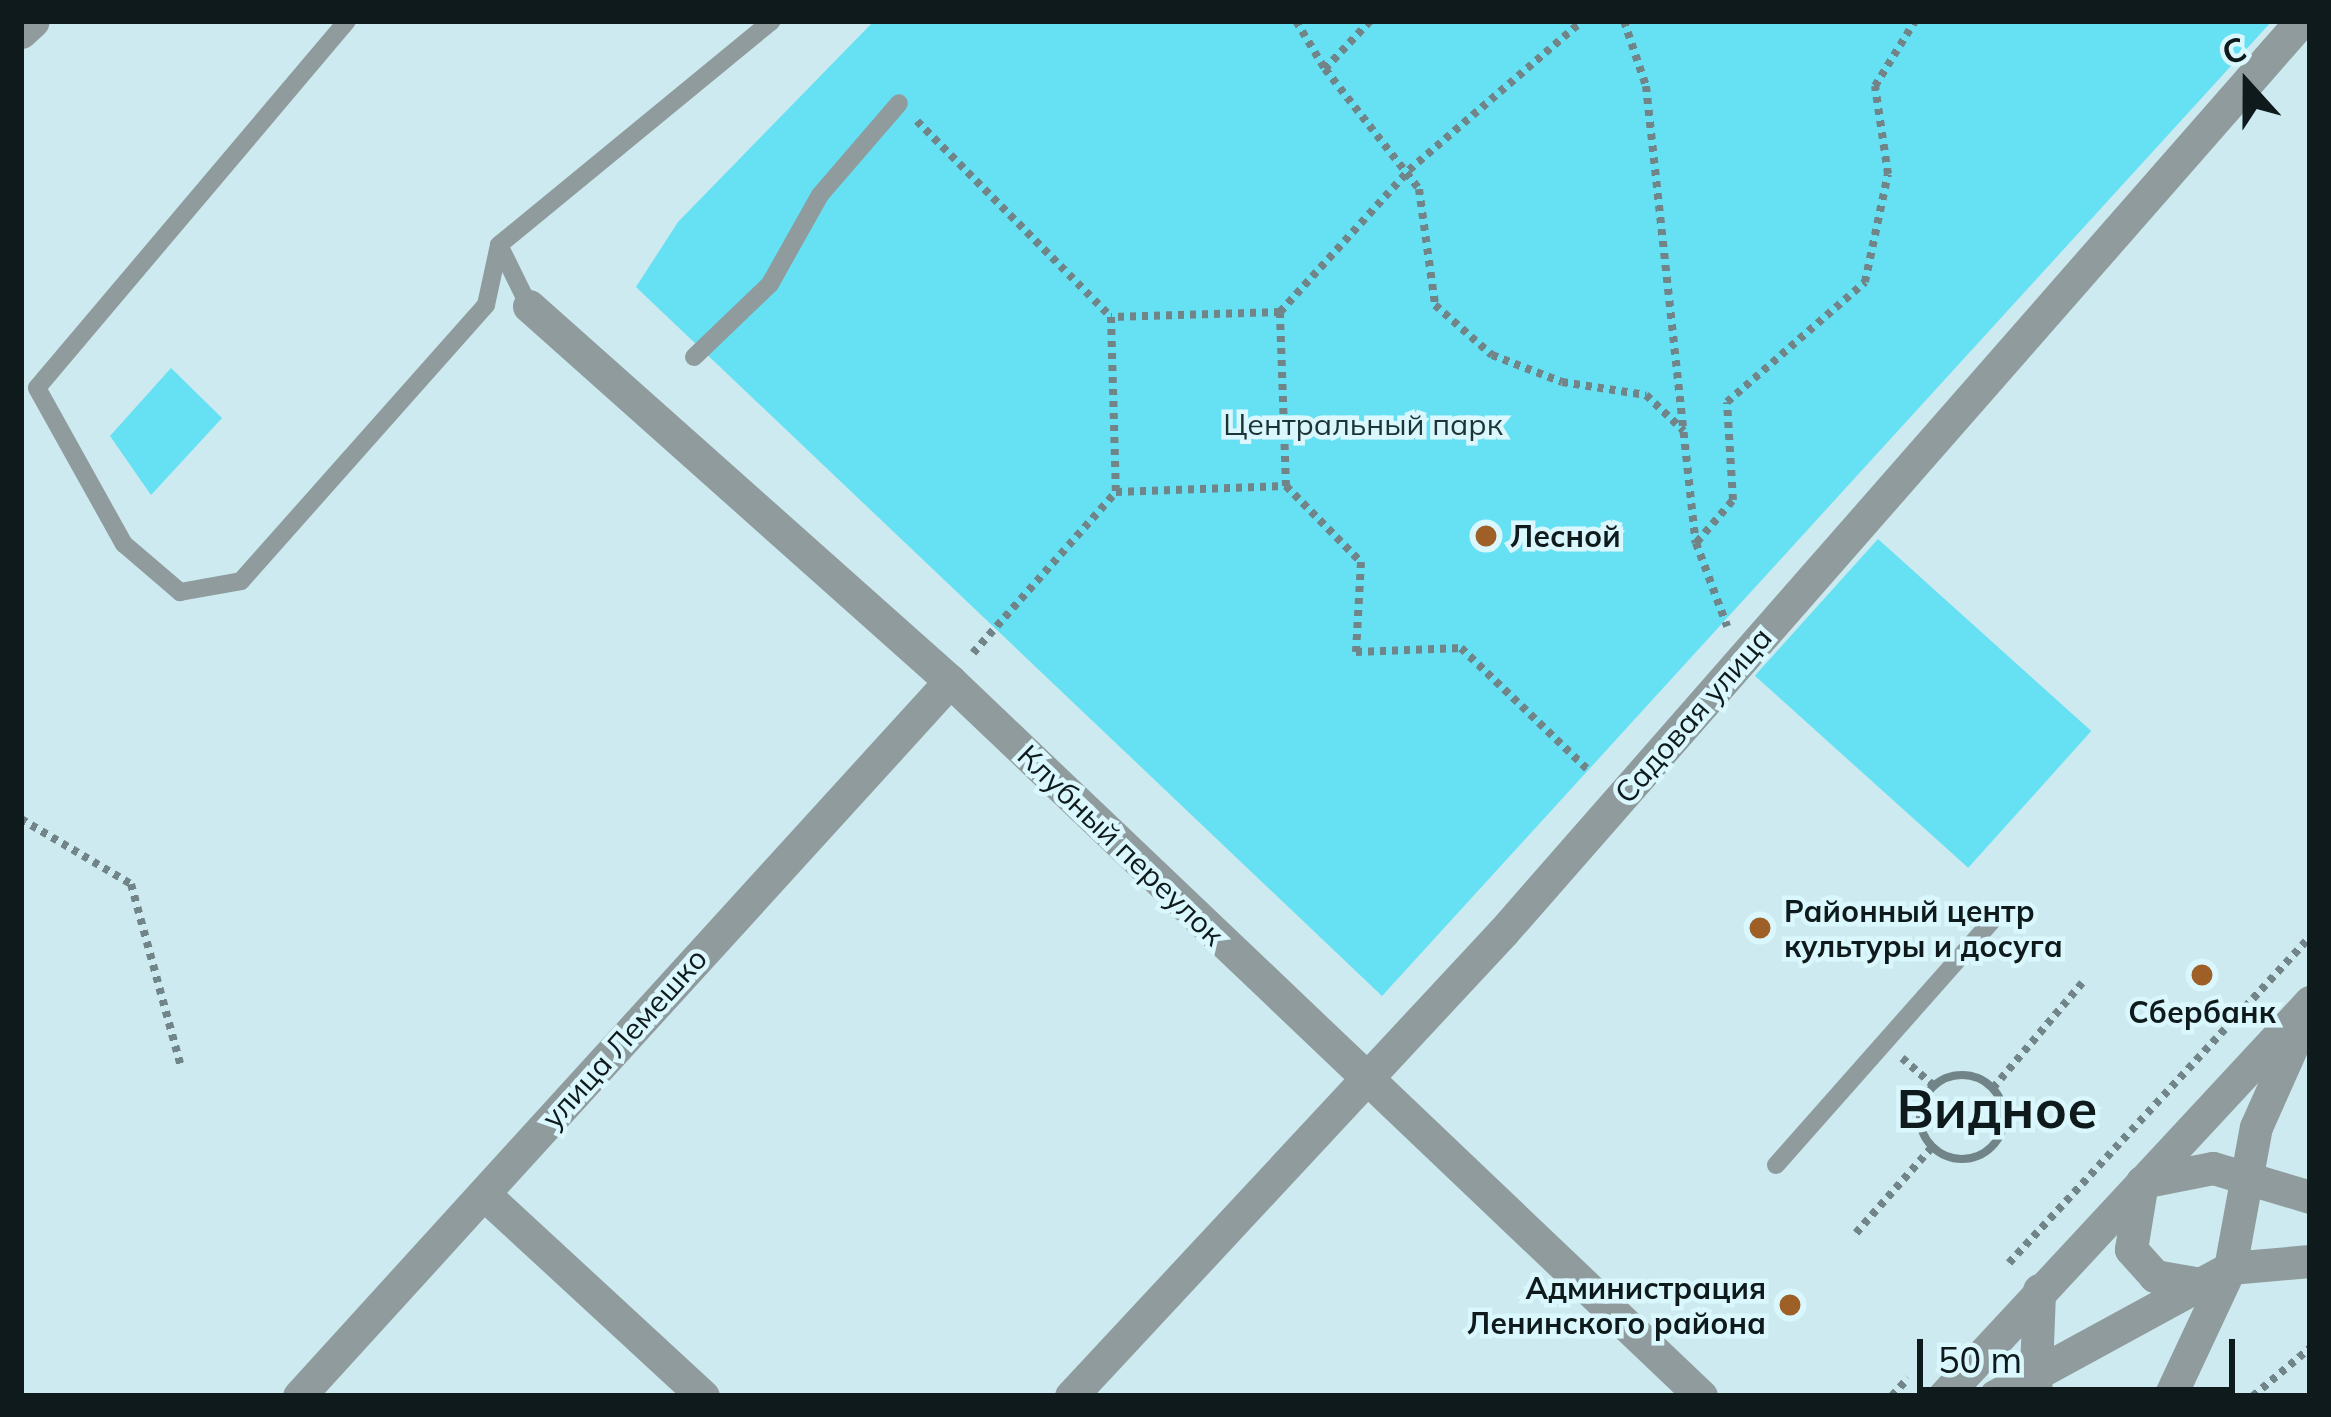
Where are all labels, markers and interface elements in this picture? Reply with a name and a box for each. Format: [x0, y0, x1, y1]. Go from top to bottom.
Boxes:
north arrow [2187, 24, 2307, 144]
text: С [2216, 27, 2252, 73]
park label: Центральный парк [1223, 406, 1503, 442]
place label: Лесной [1510, 518, 1621, 554]
marker: Лесной [1473, 523, 1499, 549]
street label: Садовая улица [1607, 620, 1779, 810]
street label: Клубный переулок [1010, 737, 1232, 953]
place label: Районный центр культуры и досуга [1784, 893, 2063, 964]
marker: Районный центр культуры и досуга [1747, 915, 1773, 941]
street label: улица Лемешко [534, 941, 714, 1135]
marker: Сбербанк [2189, 962, 2215, 988]
place label: Сбербанк [2128, 994, 2276, 1030]
district label: Видное [1896, 1076, 2098, 1140]
place label: Администрация Ленинского района [1467, 1270, 1766, 1340]
marker: Администрация Ленинского района [1777, 1292, 1803, 1318]
scale bar [1923, 1315, 2241, 1389]
text: 50 m [1938, 1337, 2022, 1382]

